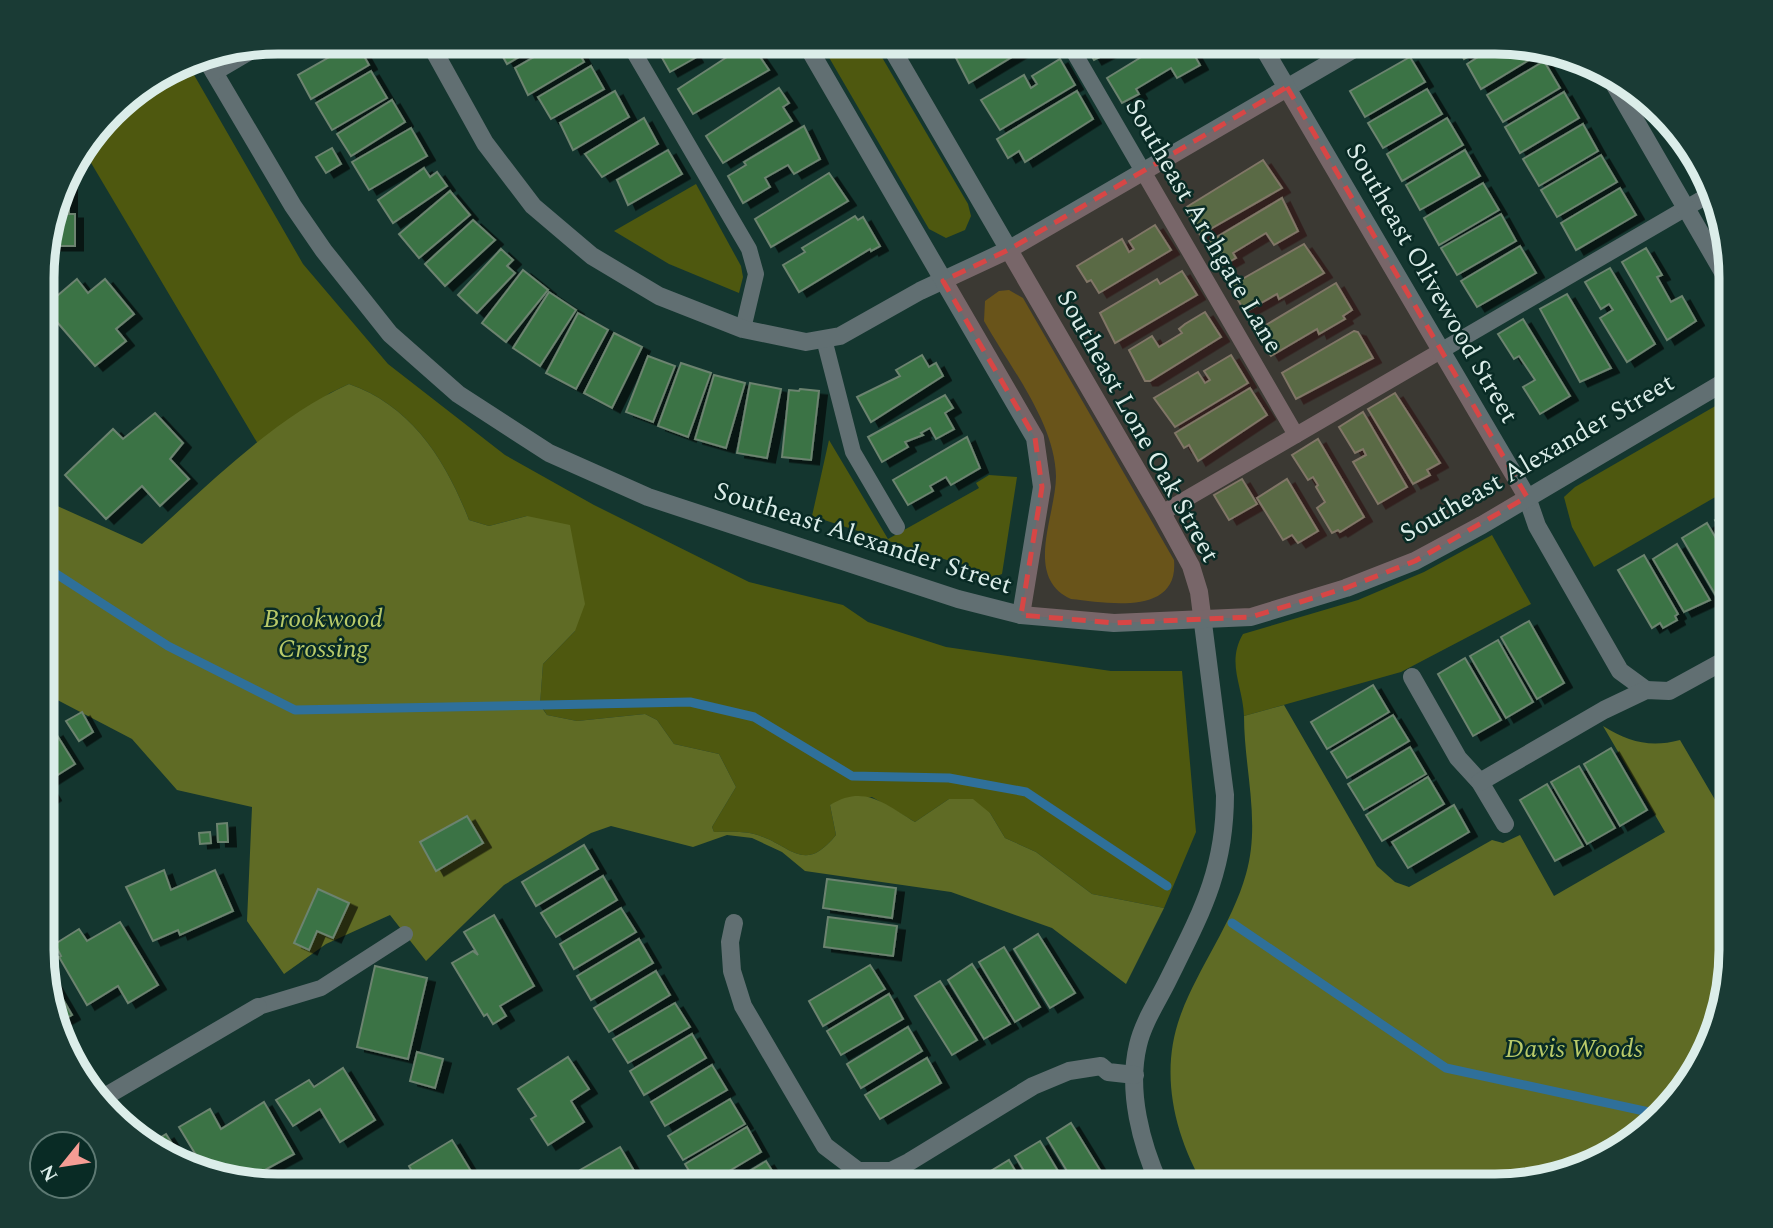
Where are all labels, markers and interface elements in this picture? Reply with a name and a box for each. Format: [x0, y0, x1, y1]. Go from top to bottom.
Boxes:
street label: Southeast Archgate Lane [1115, 91, 1293, 361]
street label: Southeast Olivewood Street [1335, 135, 1529, 431]
street label: Southeast Lone Oak Street [1046, 282, 1230, 570]
street label: Southeast Alexander Street [1392, 363, 1682, 553]
street label: Southeast Alexander Street [709, 471, 1017, 605]
park label: Brookwood Crossing [263, 599, 383, 669]
park label: Davis Woods [1505, 1029, 1643, 1069]
north arrow [28, 1130, 98, 1200]
text: N [33, 1159, 66, 1187]

